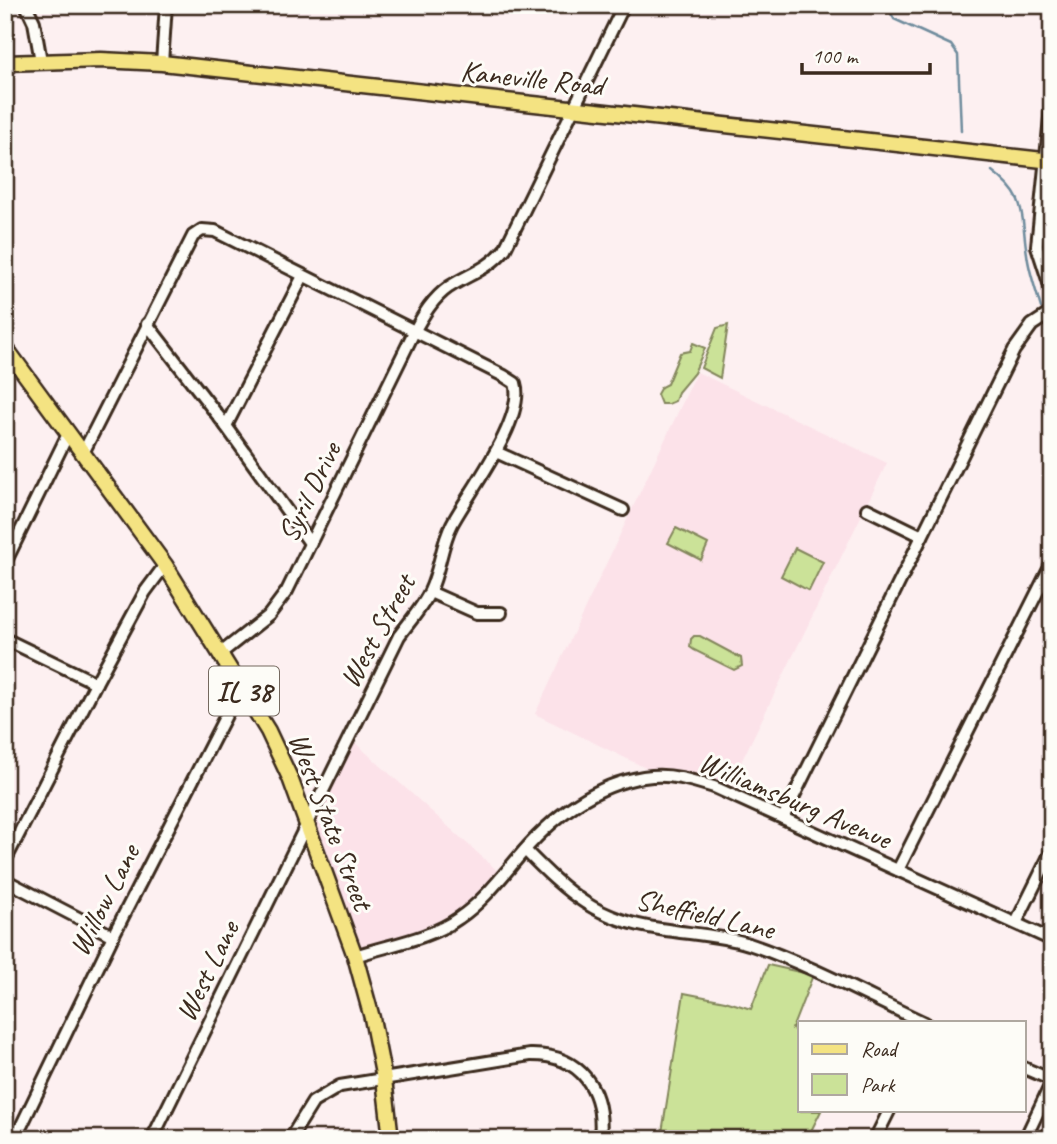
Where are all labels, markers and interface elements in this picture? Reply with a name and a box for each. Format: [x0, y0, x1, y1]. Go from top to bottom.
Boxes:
scale bar [802, 32, 929, 76]
text: 100 m [812, 43, 859, 69]
street label: Kaneville Road [459, 52, 609, 105]
street label: Syril Drive [269, 434, 350, 548]
street label: West Street [330, 565, 425, 694]
road number: IL 38 [209, 666, 279, 716]
street label: West State Street [280, 727, 383, 918]
street label: Williamsburg Avenue [693, 742, 899, 858]
street label: Willow Lane [60, 836, 149, 962]
street label: Sheffield Lane [632, 880, 780, 949]
street label: West Lane [166, 913, 249, 1027]
legend [798, 1021, 1026, 1112]
text: Road [861, 1036, 900, 1062]
text: Park [861, 1072, 896, 1098]

